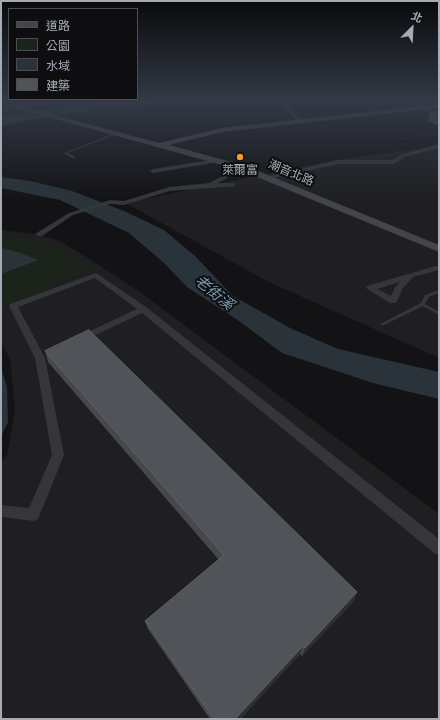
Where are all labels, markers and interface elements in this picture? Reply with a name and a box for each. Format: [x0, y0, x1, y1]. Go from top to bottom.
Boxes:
legend [8, 8, 138, 100]
north arrow [392, 8, 432, 48]
text: 北 [409, 8, 425, 26]
text: 道路 [46, 18, 70, 33]
text: 公園 [46, 38, 70, 53]
text: 水域 [46, 58, 70, 73]
text: 建築 [46, 78, 70, 93]
marker: 萊爾富 [235, 152, 245, 162]
street label: 潮音北路 [266, 157, 316, 189]
place label: 萊爾富 [222, 163, 258, 177]
water label: 老街溪 [191, 272, 237, 314]

